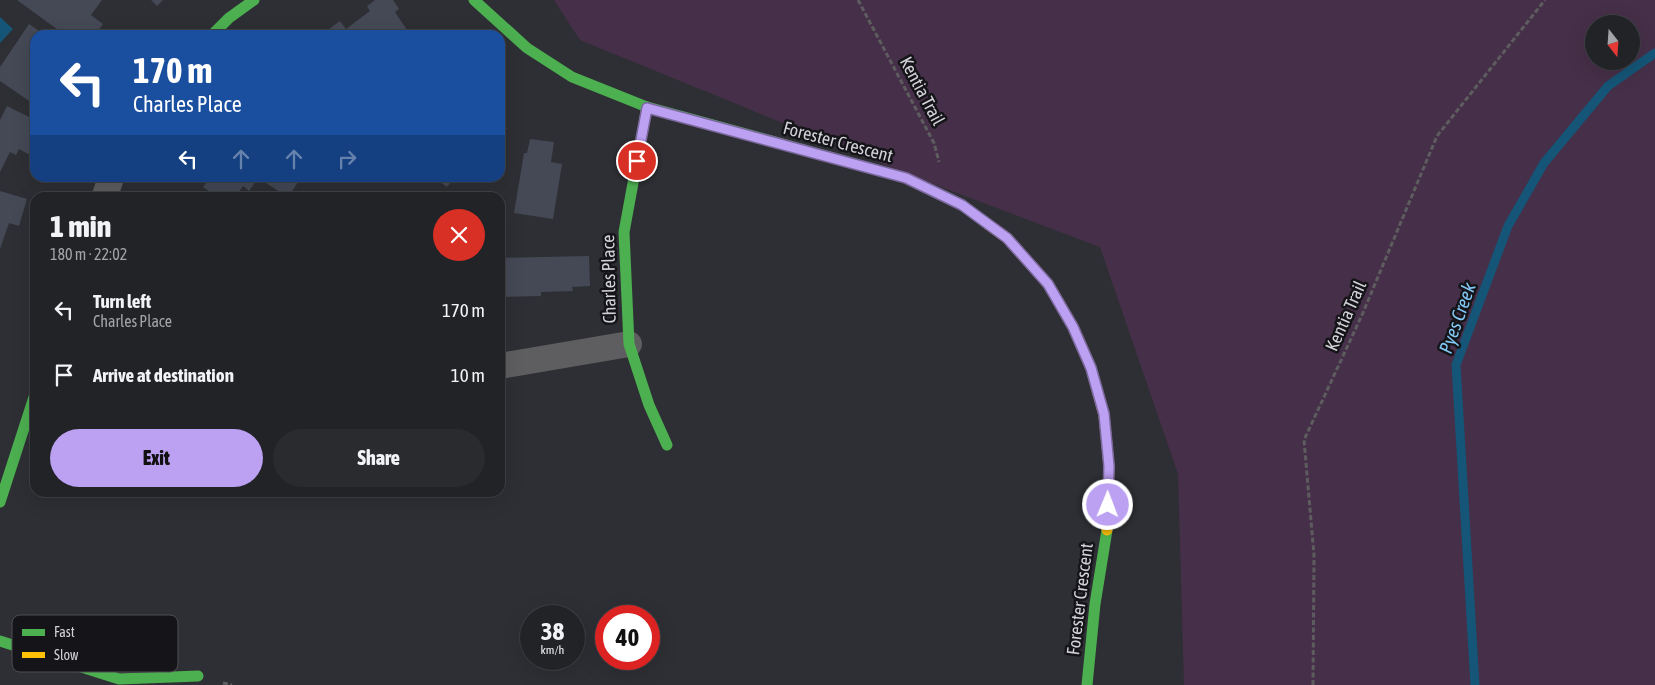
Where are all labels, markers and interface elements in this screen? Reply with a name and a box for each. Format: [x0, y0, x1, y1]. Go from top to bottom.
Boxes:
north arrow [1585, 15, 1640, 70]
map controls [1585, 15, 1640, 70]
icon: left [50, 50, 115, 115]
text: 170 m [133, 50, 212, 90]
street label: Kentia Trail [896, 53, 949, 129]
text: Charles Place [133, 91, 242, 117]
street label: Forester Crescent [781, 117, 895, 166]
pin [616, 140, 658, 182]
icon: left [174, 145, 202, 173]
icon: ahead [227, 145, 255, 173]
icon: ahead [280, 145, 308, 173]
icon: right [333, 145, 361, 173]
icon: arrive [623, 147, 651, 175]
text: 1 min [50, 209, 111, 243]
button: close [433, 209, 485, 261]
street label: Charles Place [597, 234, 620, 324]
text: 180 m · 22:02 [50, 245, 127, 263]
street label: Kentia Trail [1321, 277, 1370, 354]
water label: Pyes Creek [1434, 279, 1480, 356]
text: Turn left [93, 290, 151, 312]
icon: left [50, 296, 78, 324]
text: 170 m [442, 299, 485, 321]
text: Charles Place [93, 312, 172, 330]
icon: arrive [50, 361, 78, 389]
text: Arrive at destination [93, 364, 234, 386]
text: 10 m [451, 364, 485, 386]
button: Exit [50, 429, 263, 487]
button: Share [273, 429, 485, 487]
position arrow [1081, 478, 1133, 530]
street label: Forester Crescent [1062, 542, 1097, 656]
speed limit sign: 40 [595, 605, 660, 670]
legend [12, 615, 178, 672]
text: 38 [541, 617, 564, 645]
text: Fast [54, 624, 75, 640]
text: km/h [541, 643, 564, 657]
text: Slow [54, 647, 79, 663]

